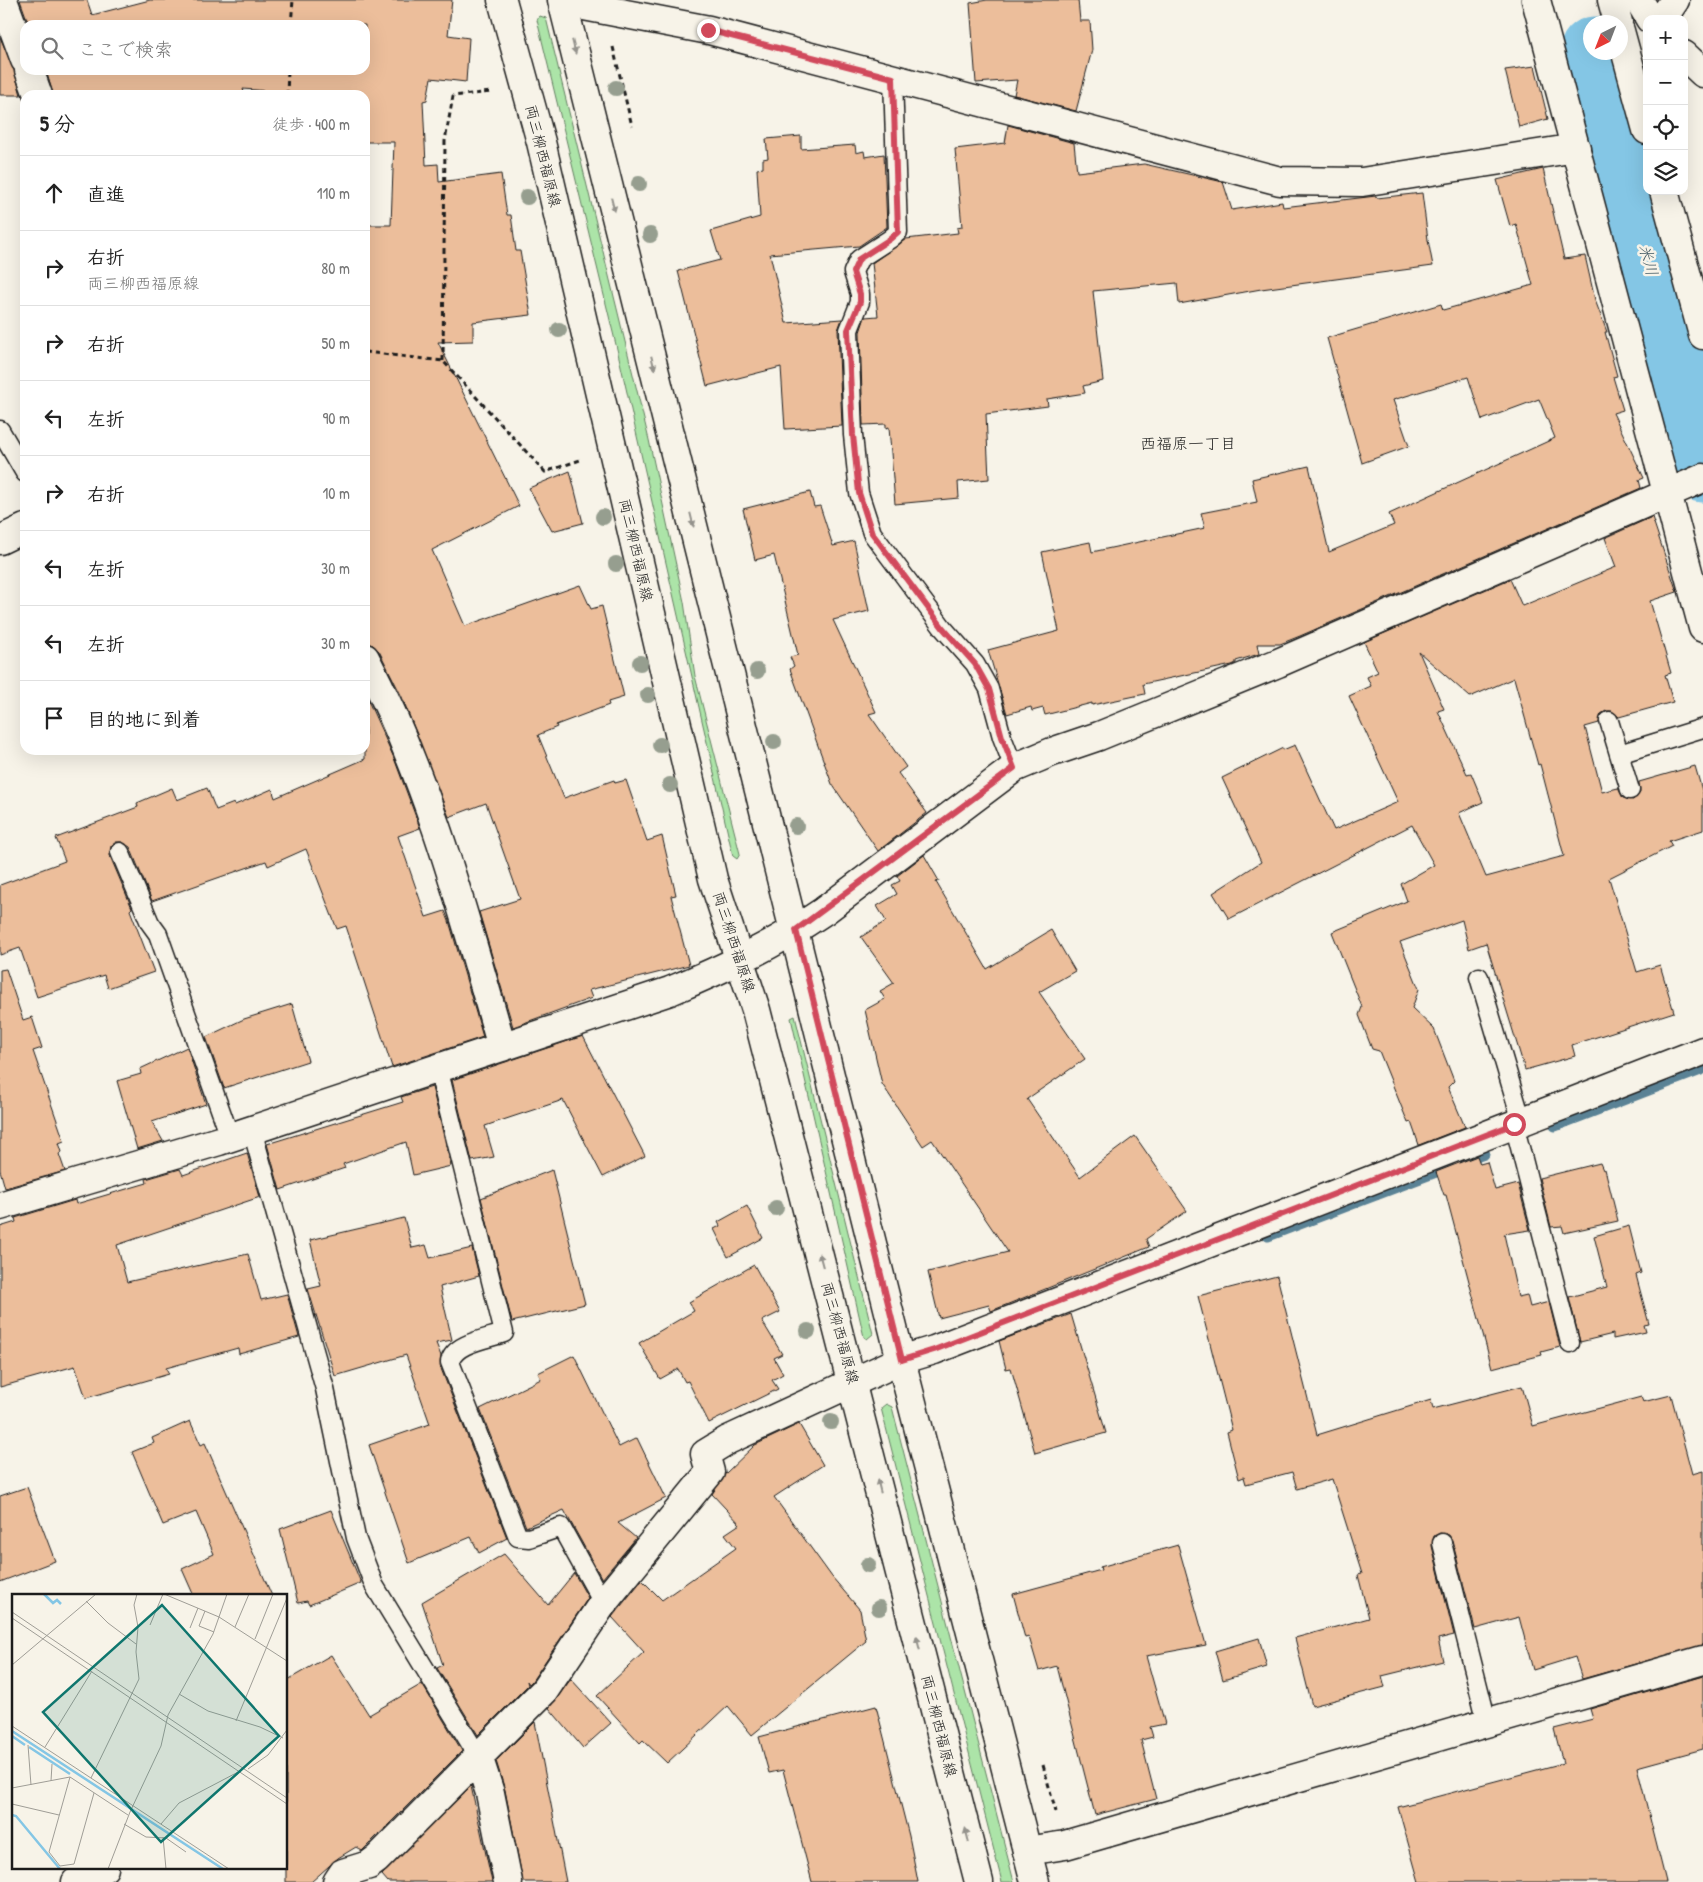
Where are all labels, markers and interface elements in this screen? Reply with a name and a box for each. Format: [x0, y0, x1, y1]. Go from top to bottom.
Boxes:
north arrow [1583, 15, 1628, 60]
map controls [1643, 15, 1688, 195]
button: + [1643, 15, 1688, 60]
route end [697, 19, 720, 42]
search box [20, 20, 370, 75]
icon: search [38, 34, 66, 62]
text: ここで検索 [78, 36, 173, 62]
one-way arrow [570, 40, 578, 55]
button: − [1643, 60, 1688, 105]
street label: 両三柳西福原線 [521, 102, 566, 209]
button: locate [1643, 105, 1688, 150]
text: 5 分 [40, 109, 75, 138]
text: 徒歩 · 400 m [273, 113, 350, 135]
button: layers [1643, 150, 1688, 195]
icon: ahead [40, 179, 68, 207]
text: 直進 [87, 181, 125, 207]
text: 110 m [317, 182, 350, 204]
one-way arrow [610, 197, 618, 212]
water label: 米川 [1634, 242, 1664, 278]
text: 右折 [87, 244, 125, 270]
icon: right [40, 254, 68, 282]
text: 80 m [321, 257, 350, 279]
text: 両三柳西福原線 [87, 272, 199, 294]
icon: right [40, 329, 68, 357]
text: 右折 [87, 331, 125, 357]
text: 50 m [322, 332, 350, 354]
one-way arrow [649, 355, 657, 370]
icon: left [40, 404, 68, 432]
text: 左折 [87, 406, 125, 432]
text: 90 m [322, 407, 350, 429]
district label: 西福原一丁目 [1140, 432, 1236, 454]
icon: right [40, 479, 68, 507]
text: 右折 [87, 481, 125, 507]
text: 10 m [322, 482, 350, 504]
street label: 両三柳西福原線 [614, 496, 659, 603]
one-way arrow [688, 513, 696, 528]
icon: left [40, 554, 68, 582]
text: 左折 [87, 556, 125, 582]
text: 30 m [321, 557, 350, 579]
icon: left [40, 629, 68, 657]
text: 左折 [87, 631, 125, 657]
text: 30 m [321, 632, 350, 654]
icon: arrive [40, 704, 68, 732]
text: 目的地に到着 [87, 706, 201, 732]
street label: 両三柳西福原線 [708, 889, 761, 995]
route start [1503, 1113, 1526, 1136]
one-way arrow [817, 1253, 825, 1268]
street label: 両三柳西福原線 [817, 1279, 864, 1386]
one-way arrow [875, 1478, 883, 1493]
inset map [12, 1594, 288, 1870]
one-way arrow [914, 1636, 922, 1651]
street label: 両三柳西福原線 [917, 1672, 962, 1779]
one-way arrow [963, 1827, 971, 1842]

